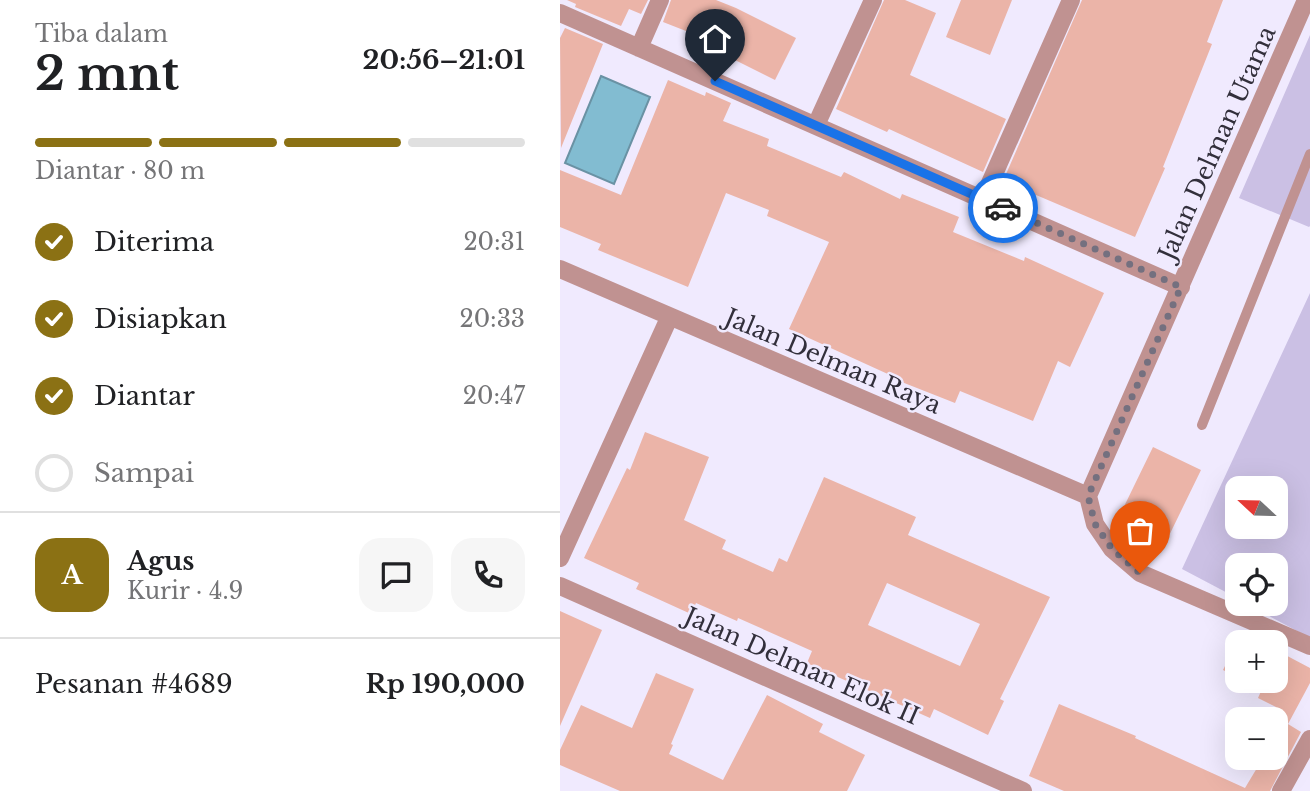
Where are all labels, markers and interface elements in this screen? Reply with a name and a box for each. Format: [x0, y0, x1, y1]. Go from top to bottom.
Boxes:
pin [685, 9, 745, 81]
text: Tiba dalam [35, 20, 168, 48]
icon: home [696, 20, 734, 58]
street label: Jalan Delman Utama [1151, 21, 1282, 267]
text: 20:56–21:01 [362, 44, 525, 76]
text: 2 mnt [35, 45, 179, 102]
text: Diantar · 80 m [35, 157, 205, 185]
courier [968, 173, 1038, 243]
icon: car [984, 189, 1022, 227]
icon: check [35, 223, 73, 261]
text: Diterima [94, 226, 214, 258]
text: 20:31 [463, 228, 525, 256]
icon: check [35, 300, 73, 338]
street label: Jalan Delman Raya [718, 301, 946, 420]
text: Disiapkan [94, 303, 227, 335]
text: 20:33 [460, 305, 525, 333]
icon: check [35, 377, 73, 415]
text: Diantar [94, 380, 195, 412]
text: 20:47 [463, 382, 525, 410]
text: Sampai [94, 457, 194, 489]
north arrow [1225, 476, 1288, 539]
map controls [1225, 476, 1288, 770]
pin [1110, 501, 1170, 573]
icon: bag [1121, 512, 1159, 550]
button: chat [359, 538, 433, 612]
button: phone [451, 538, 525, 612]
text: Agus [127, 545, 194, 577]
button: locate [1225, 553, 1288, 616]
text: A [61, 559, 83, 591]
text: Kurir · 4.9 [127, 577, 243, 605]
street label: Jalan Delman Elok II [677, 600, 924, 731]
button: + [1225, 630, 1288, 693]
text: Pesanan #4689 [35, 668, 233, 700]
text: Rp 190,000 [366, 668, 525, 700]
button: − [1225, 707, 1288, 770]

